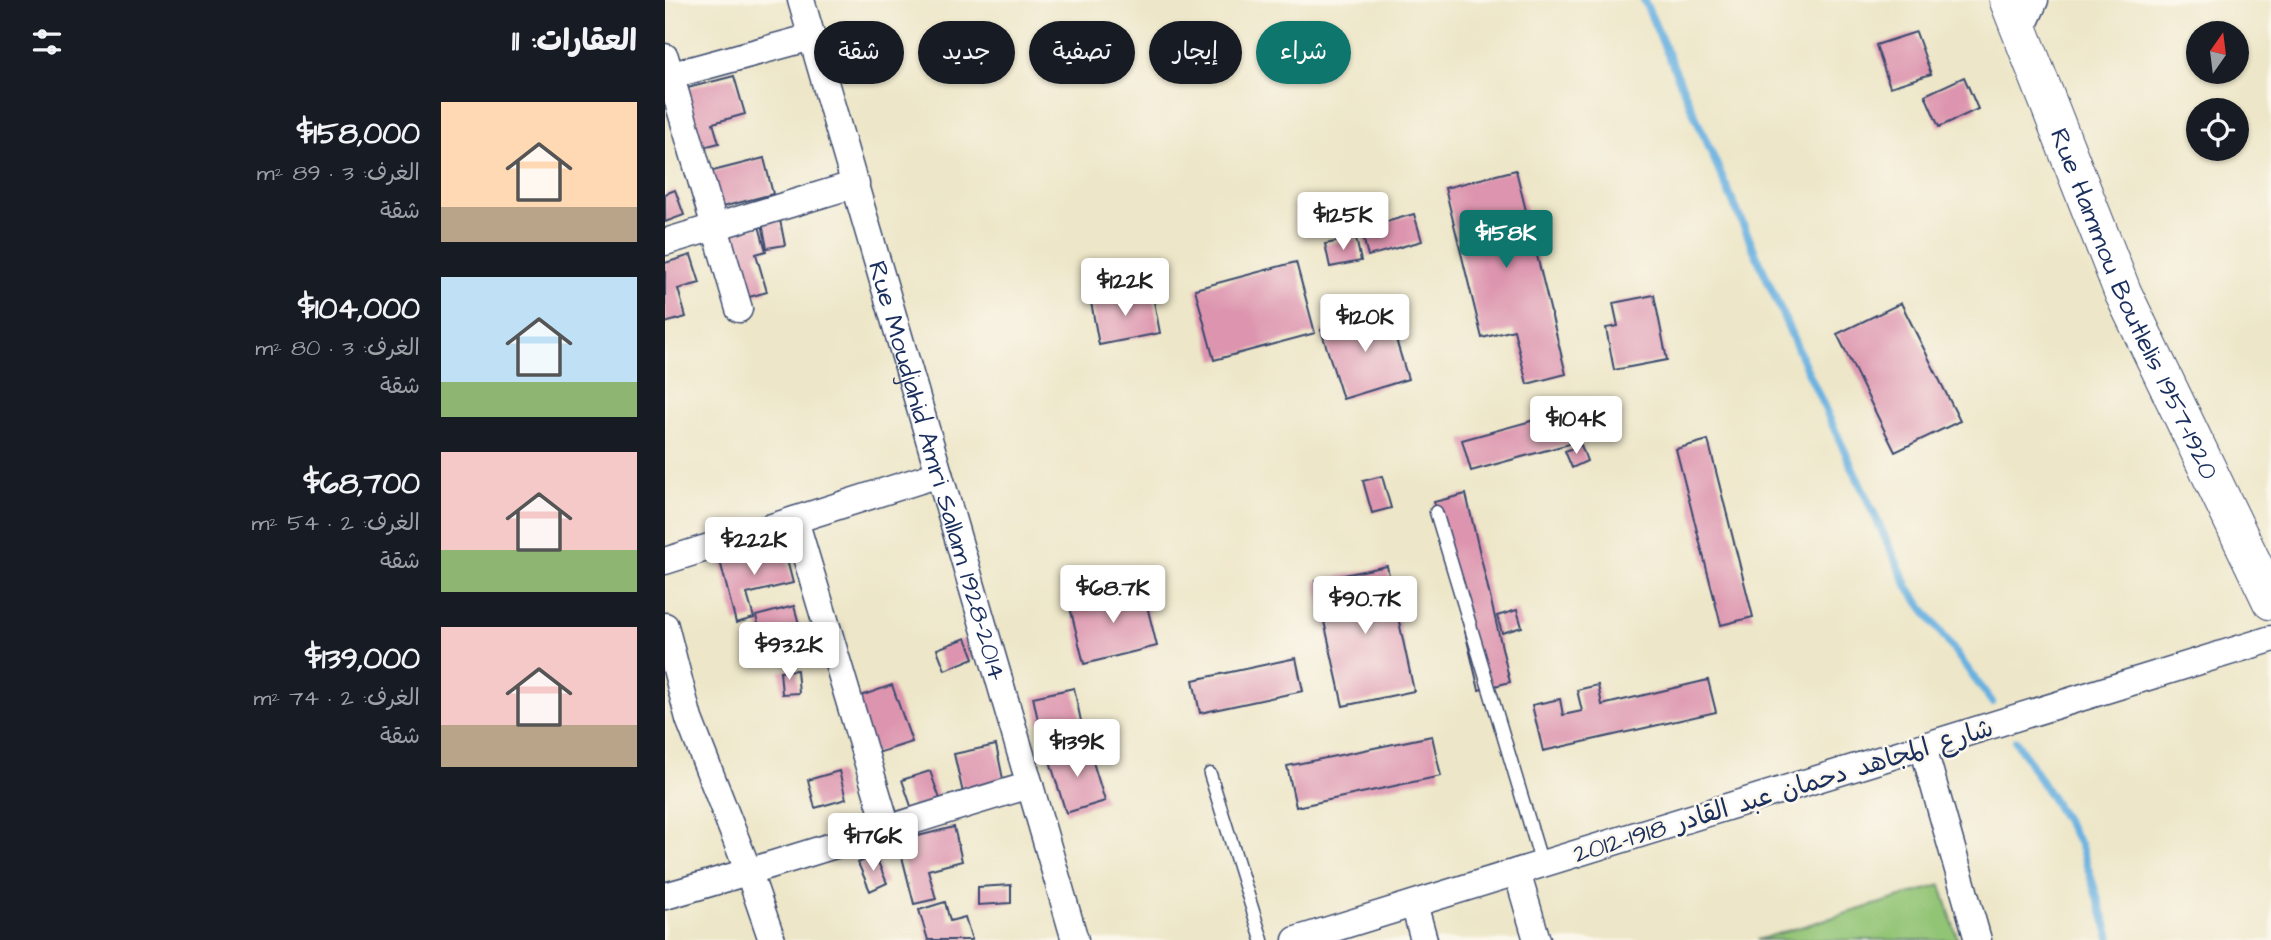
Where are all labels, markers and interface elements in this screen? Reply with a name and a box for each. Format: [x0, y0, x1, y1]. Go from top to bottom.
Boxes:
text: العقارات: 11 [512, 20, 637, 62]
chip: شقة [814, 21, 904, 84]
chip: جديد [918, 21, 1015, 84]
chip: تصفية [1029, 21, 1135, 84]
chip: إيجار [1149, 21, 1242, 84]
chip: شراء [1256, 21, 1351, 84]
north arrow [2186, 21, 2249, 84]
map controls [2186, 21, 2249, 161]
icon: filters [28, 23, 66, 61]
button: locate [2186, 98, 2249, 161]
text: $158,000 [297, 113, 420, 155]
street label: Rue Hammou Boutlelis 1957-1920 [2041, 123, 2227, 486]
icon: home [497, 130, 581, 214]
text: الغرف: 3 · 89 m² [257, 157, 420, 189]
pin: $125K [1294, 192, 1392, 252]
text: شقة [380, 195, 420, 227]
text: $125K [1313, 199, 1373, 231]
pin: $158K [1457, 210, 1555, 270]
text: $158K [1476, 217, 1536, 249]
street label: Rue Moudjahid Amri Sallam 1928-2014 [859, 257, 1015, 685]
pin: $122K [1076, 258, 1174, 318]
text: $122K [1097, 265, 1153, 297]
text: $104,000 [298, 288, 420, 330]
pin: $120K [1316, 294, 1414, 354]
text: $120K [1336, 301, 1394, 333]
icon: home [497, 305, 581, 389]
text: الغرف: 3 · 80 m² [255, 332, 420, 364]
text: شقة [380, 370, 420, 402]
pin: $104K [1527, 396, 1625, 456]
text: $104K [1546, 403, 1606, 435]
text: $68,700 [303, 463, 420, 505]
icon: home [497, 480, 581, 564]
text: الغرف: 2 · 54 m² [251, 507, 420, 539]
pin: $222K [705, 518, 803, 577]
text: $222K [721, 524, 787, 556]
text: شقة [380, 545, 420, 577]
pin: $68.7K [1056, 566, 1170, 625]
text: $68.7K [1076, 572, 1150, 604]
pin: $90.7K [1308, 576, 1422, 636]
text: $90.7K [1329, 583, 1401, 615]
pin: $93.2K [732, 622, 846, 682]
text: $93.2K [755, 629, 823, 661]
text: $139,000 [305, 638, 420, 680]
icon: home [497, 655, 581, 739]
text: الغرف: 2 · 74 m² [254, 682, 420, 714]
street label: شارع المجاهد دحمان عبد القادر 1918-2012 [1569, 710, 1998, 872]
text: شقة [380, 720, 420, 752]
pin: $139K [1028, 720, 1126, 779]
text: $139K [1050, 726, 1104, 758]
pin: $176K [824, 814, 922, 873]
text: $176K [844, 820, 902, 852]

